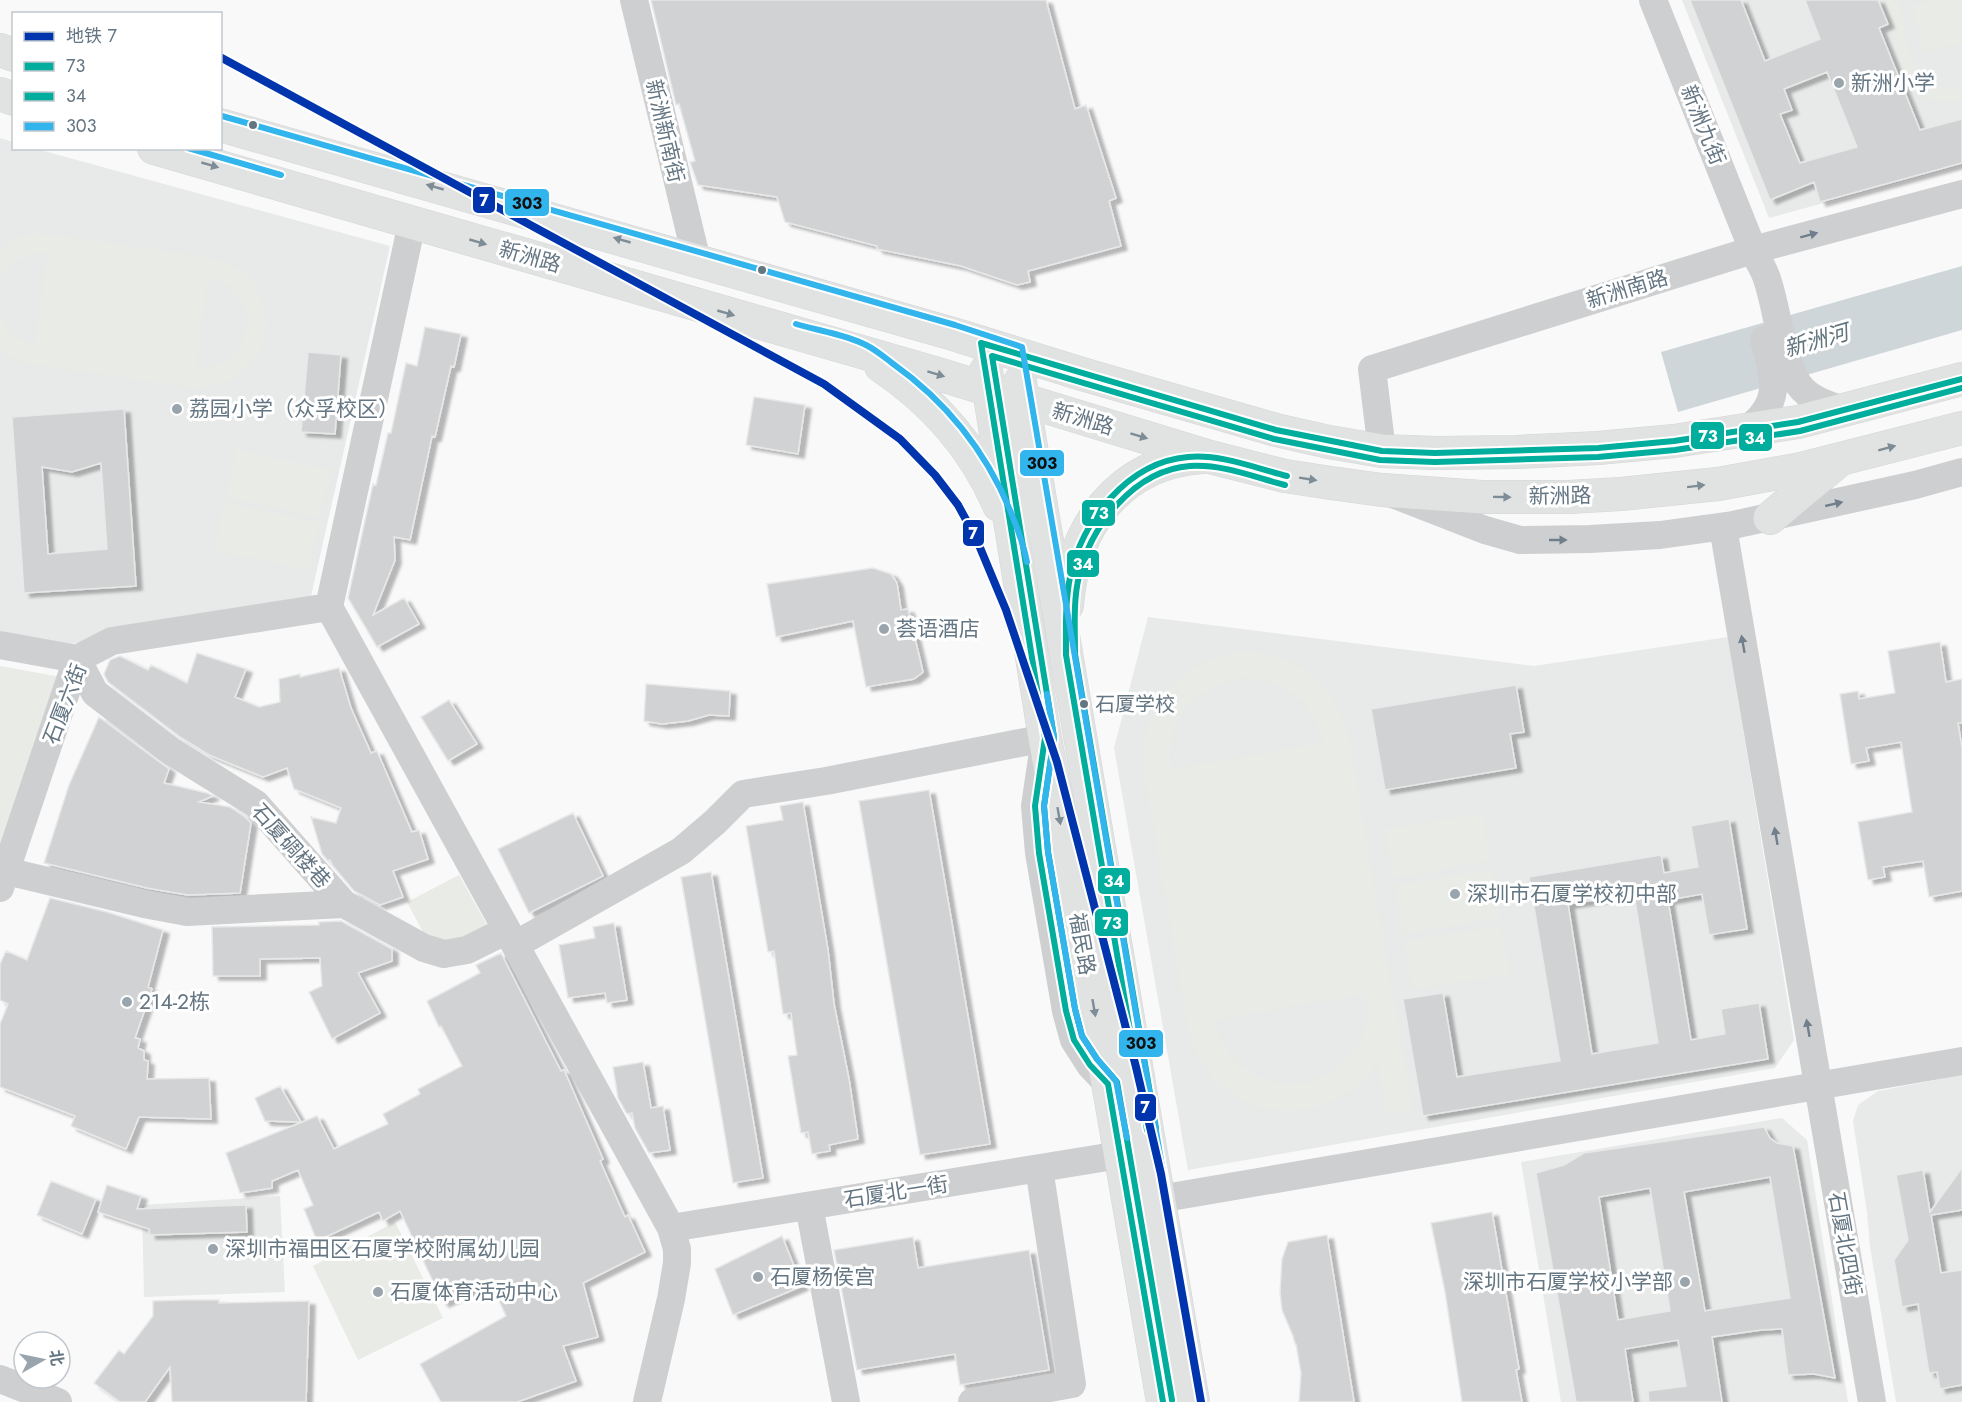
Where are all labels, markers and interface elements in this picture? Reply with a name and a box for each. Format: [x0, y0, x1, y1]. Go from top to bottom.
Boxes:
legend [12, 12, 222, 150]
text: 地铁 7 [66, 23, 117, 49]
text: 73 [66, 53, 85, 79]
place label: 新洲小学 [1851, 68, 1935, 98]
street label: 新洲新南街 [639, 76, 691, 186]
marker: 新洲小学 [1832, 76, 1846, 90]
street label: 新洲九街 [1673, 80, 1733, 170]
text: 34 [66, 83, 86, 109]
text: 303 [66, 113, 97, 139]
unlabelled marker [247, 119, 259, 131]
one-way arrow [201, 161, 219, 170]
one-way arrow [425, 182, 443, 191]
line badge: 7 [472, 186, 496, 214]
line badge: 303 [504, 188, 550, 217]
text: 7 [479, 189, 489, 212]
text: 303 [512, 192, 542, 215]
one-way arrow [1800, 229, 1818, 239]
street label: 新洲路 [496, 234, 564, 280]
one-way arrow [613, 235, 631, 244]
one-way arrow [469, 238, 487, 247]
street label: 新洲南路 [1582, 262, 1672, 316]
unlabelled marker [756, 264, 768, 276]
one-way arrow [717, 309, 735, 318]
water label: 新洲河 [1780, 314, 1856, 364]
one-way arrow [927, 370, 945, 379]
place label: 荔园小学（众孚校区） [189, 394, 399, 424]
street label: 新洲路 [1048, 395, 1118, 443]
marker: 荔园小学（众孚校区） [170, 402, 184, 416]
line badge: 73 [1690, 421, 1725, 450]
line badge: 34 [1738, 423, 1773, 452]
text: 73 [1698, 425, 1718, 448]
text: 34 [1744, 427, 1766, 450]
one-way arrow [1130, 432, 1148, 441]
one-way arrow [1878, 443, 1896, 452]
line badge: 303 [1019, 449, 1065, 477]
text: 303 [1027, 452, 1057, 475]
one-way arrow [1298, 475, 1317, 484]
street label: 新洲路 [1528, 480, 1592, 512]
one-way arrow [1687, 482, 1706, 491]
one-way arrow [1492, 492, 1511, 502]
one-way arrow [1824, 498, 1843, 508]
line badge: 73 [1081, 499, 1116, 527]
text: 73 [1089, 502, 1109, 525]
line badge: 7 [962, 519, 985, 547]
text: 7 [968, 522, 978, 545]
one-way arrow [1548, 535, 1567, 544]
line badge: 34 [1066, 549, 1100, 578]
text: 34 [1072, 553, 1094, 576]
place label: 荟语酒店 [896, 614, 980, 644]
marker: 荟语酒店 [877, 622, 891, 636]
one-way arrow [1738, 634, 1747, 653]
street label: 石厦六街 [36, 659, 94, 749]
place label: 石厦学校 [1095, 690, 1175, 719]
marker: 石厦学校 [1078, 698, 1090, 710]
street label: 石厦碉楼巷 [245, 797, 337, 895]
one-way arrow [1055, 807, 1064, 826]
one-way arrow [1771, 826, 1780, 845]
line badge: 34 [1097, 867, 1131, 895]
text: 34 [1103, 870, 1125, 893]
place label: 深圳市石厦学校初中部 [1467, 879, 1677, 909]
marker: 深圳市石厦学校初中部 [1448, 887, 1462, 901]
line badge: 73 [1094, 908, 1129, 937]
street label: 福民路 [1062, 910, 1102, 978]
text: 73 [1102, 912, 1122, 935]
place label: 214-2栋 [139, 987, 210, 1017]
marker: 214-2栋 [120, 995, 134, 1009]
one-way arrow [1090, 999, 1099, 1018]
one-way arrow [1803, 1018, 1812, 1037]
line badge: 303 [1118, 1029, 1164, 1058]
text: 303 [1126, 1032, 1156, 1055]
line badge: 7 [1134, 1093, 1157, 1122]
text: 7 [1140, 1096, 1150, 1119]
street label: 石厦北一街 [842, 1169, 950, 1215]
street label: 石厦北四街 [1821, 1190, 1869, 1298]
place label: 深圳市福田区石厦学校附属幼儿园 [225, 1234, 540, 1264]
marker: 深圳市福田区石厦学校附属幼儿园 [206, 1242, 220, 1256]
place label: 石厦杨侯宫 [770, 1262, 875, 1292]
place label: 深圳市石厦学校小学部 [1463, 1267, 1673, 1297]
marker: 石厦杨侯宫 [751, 1270, 765, 1284]
marker: 深圳市石厦学校小学部 [1678, 1275, 1692, 1289]
place label: 石厦体育活动中心 [390, 1277, 558, 1307]
marker: 石厦体育活动中心 [371, 1285, 385, 1299]
north arrow [12, 1330, 72, 1390]
text: 北 [44, 1348, 69, 1367]

